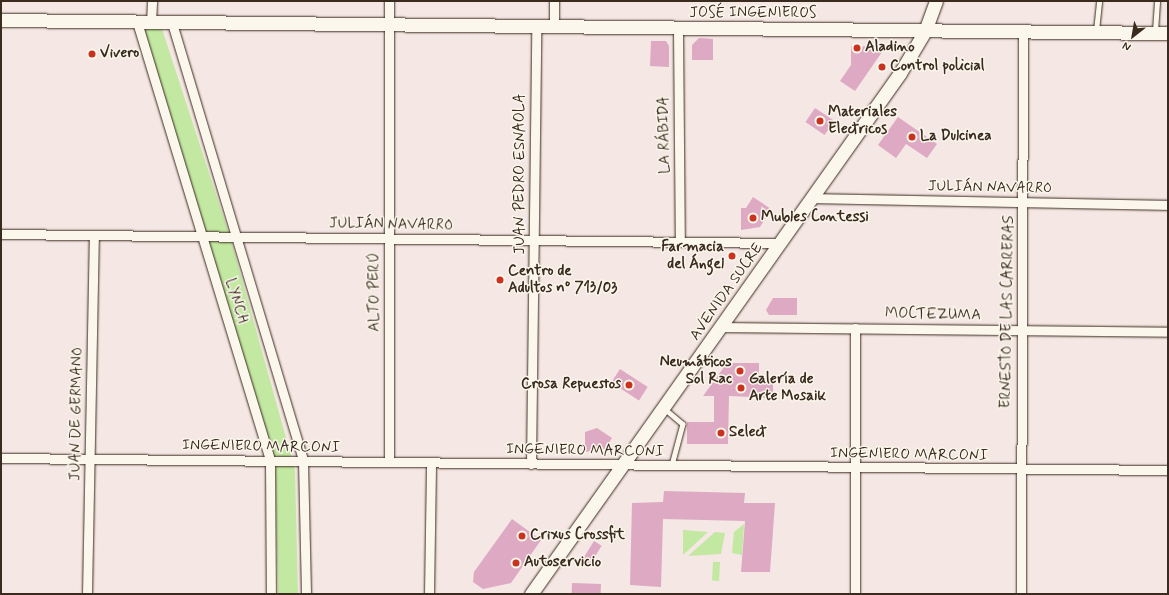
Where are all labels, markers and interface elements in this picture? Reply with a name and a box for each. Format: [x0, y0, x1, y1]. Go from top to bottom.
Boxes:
street label: JOSÉ INGENIEROS [689, 5, 817, 23]
north arrow [1113, 16, 1153, 56]
text: N [1120, 38, 1134, 54]
place label: Aladino [865, 39, 915, 57]
marker: Aladino [852, 43, 862, 53]
place label: Vivero [100, 45, 139, 63]
marker: Vivero [87, 49, 97, 59]
place label: Control policial [890, 58, 984, 76]
marker: Control policial [877, 62, 887, 72]
street label: JUAN PEDRO ESNAOLA [512, 95, 530, 253]
street label: LA RÁBIDA [655, 96, 675, 174]
place label: Materiales Electricos [828, 103, 897, 138]
marker: Materiales Electricos [815, 116, 825, 126]
place label: La Dulcinea [920, 128, 993, 146]
marker: La Dulcinea [907, 132, 917, 142]
street label: JULIÁN NAVARRO [928, 178, 1052, 198]
place label: Mubles Contessi [761, 209, 867, 227]
marker: Mubles Contessi [748, 213, 758, 223]
street label: ERNESTO DE LAS CARRERAS [997, 214, 1019, 410]
street label: JULIÁN NAVARRO [329, 215, 453, 235]
place label: Farmacia del Ángel [661, 238, 724, 273]
street label: AVENIDA SUCRE [686, 239, 768, 345]
marker: Farmacia del Ángel [727, 251, 737, 261]
street label: ALTO PERÚ [366, 253, 384, 331]
place label: Centro de Adultos nº 713/03 [508, 262, 617, 297]
marker: Centro de Adultos nº 713/03 [495, 275, 505, 285]
street label: LYNCH [221, 276, 251, 326]
street label: MOCTEZUMA [885, 305, 981, 325]
street label: JUAN DE GERMANO [67, 347, 87, 481]
place label: Neumáticos Sol Rac [660, 353, 732, 388]
marker: Neumáticos Sol Rac [735, 366, 745, 376]
place label: Galería de Arte Mosaik [749, 370, 826, 405]
place label: Crosa Repuestos [523, 376, 621, 394]
marker: Crosa Repuestos [624, 380, 634, 390]
marker: Galería de Arte Mosaik [736, 383, 746, 393]
place label: Select [729, 424, 767, 442]
marker: Select [716, 428, 726, 438]
street label: INGENIERO MARCONI [186, 437, 336, 457]
street label: INGENIERO MARCONI [510, 441, 660, 461]
street label: INGENIERO MARCONI [834, 445, 984, 465]
place label: Crixus Crossfit [530, 527, 627, 545]
marker: Crixus Crossfit [517, 531, 527, 541]
place label: Autoservicio [524, 554, 601, 572]
marker: Autoservicio [511, 558, 521, 568]

